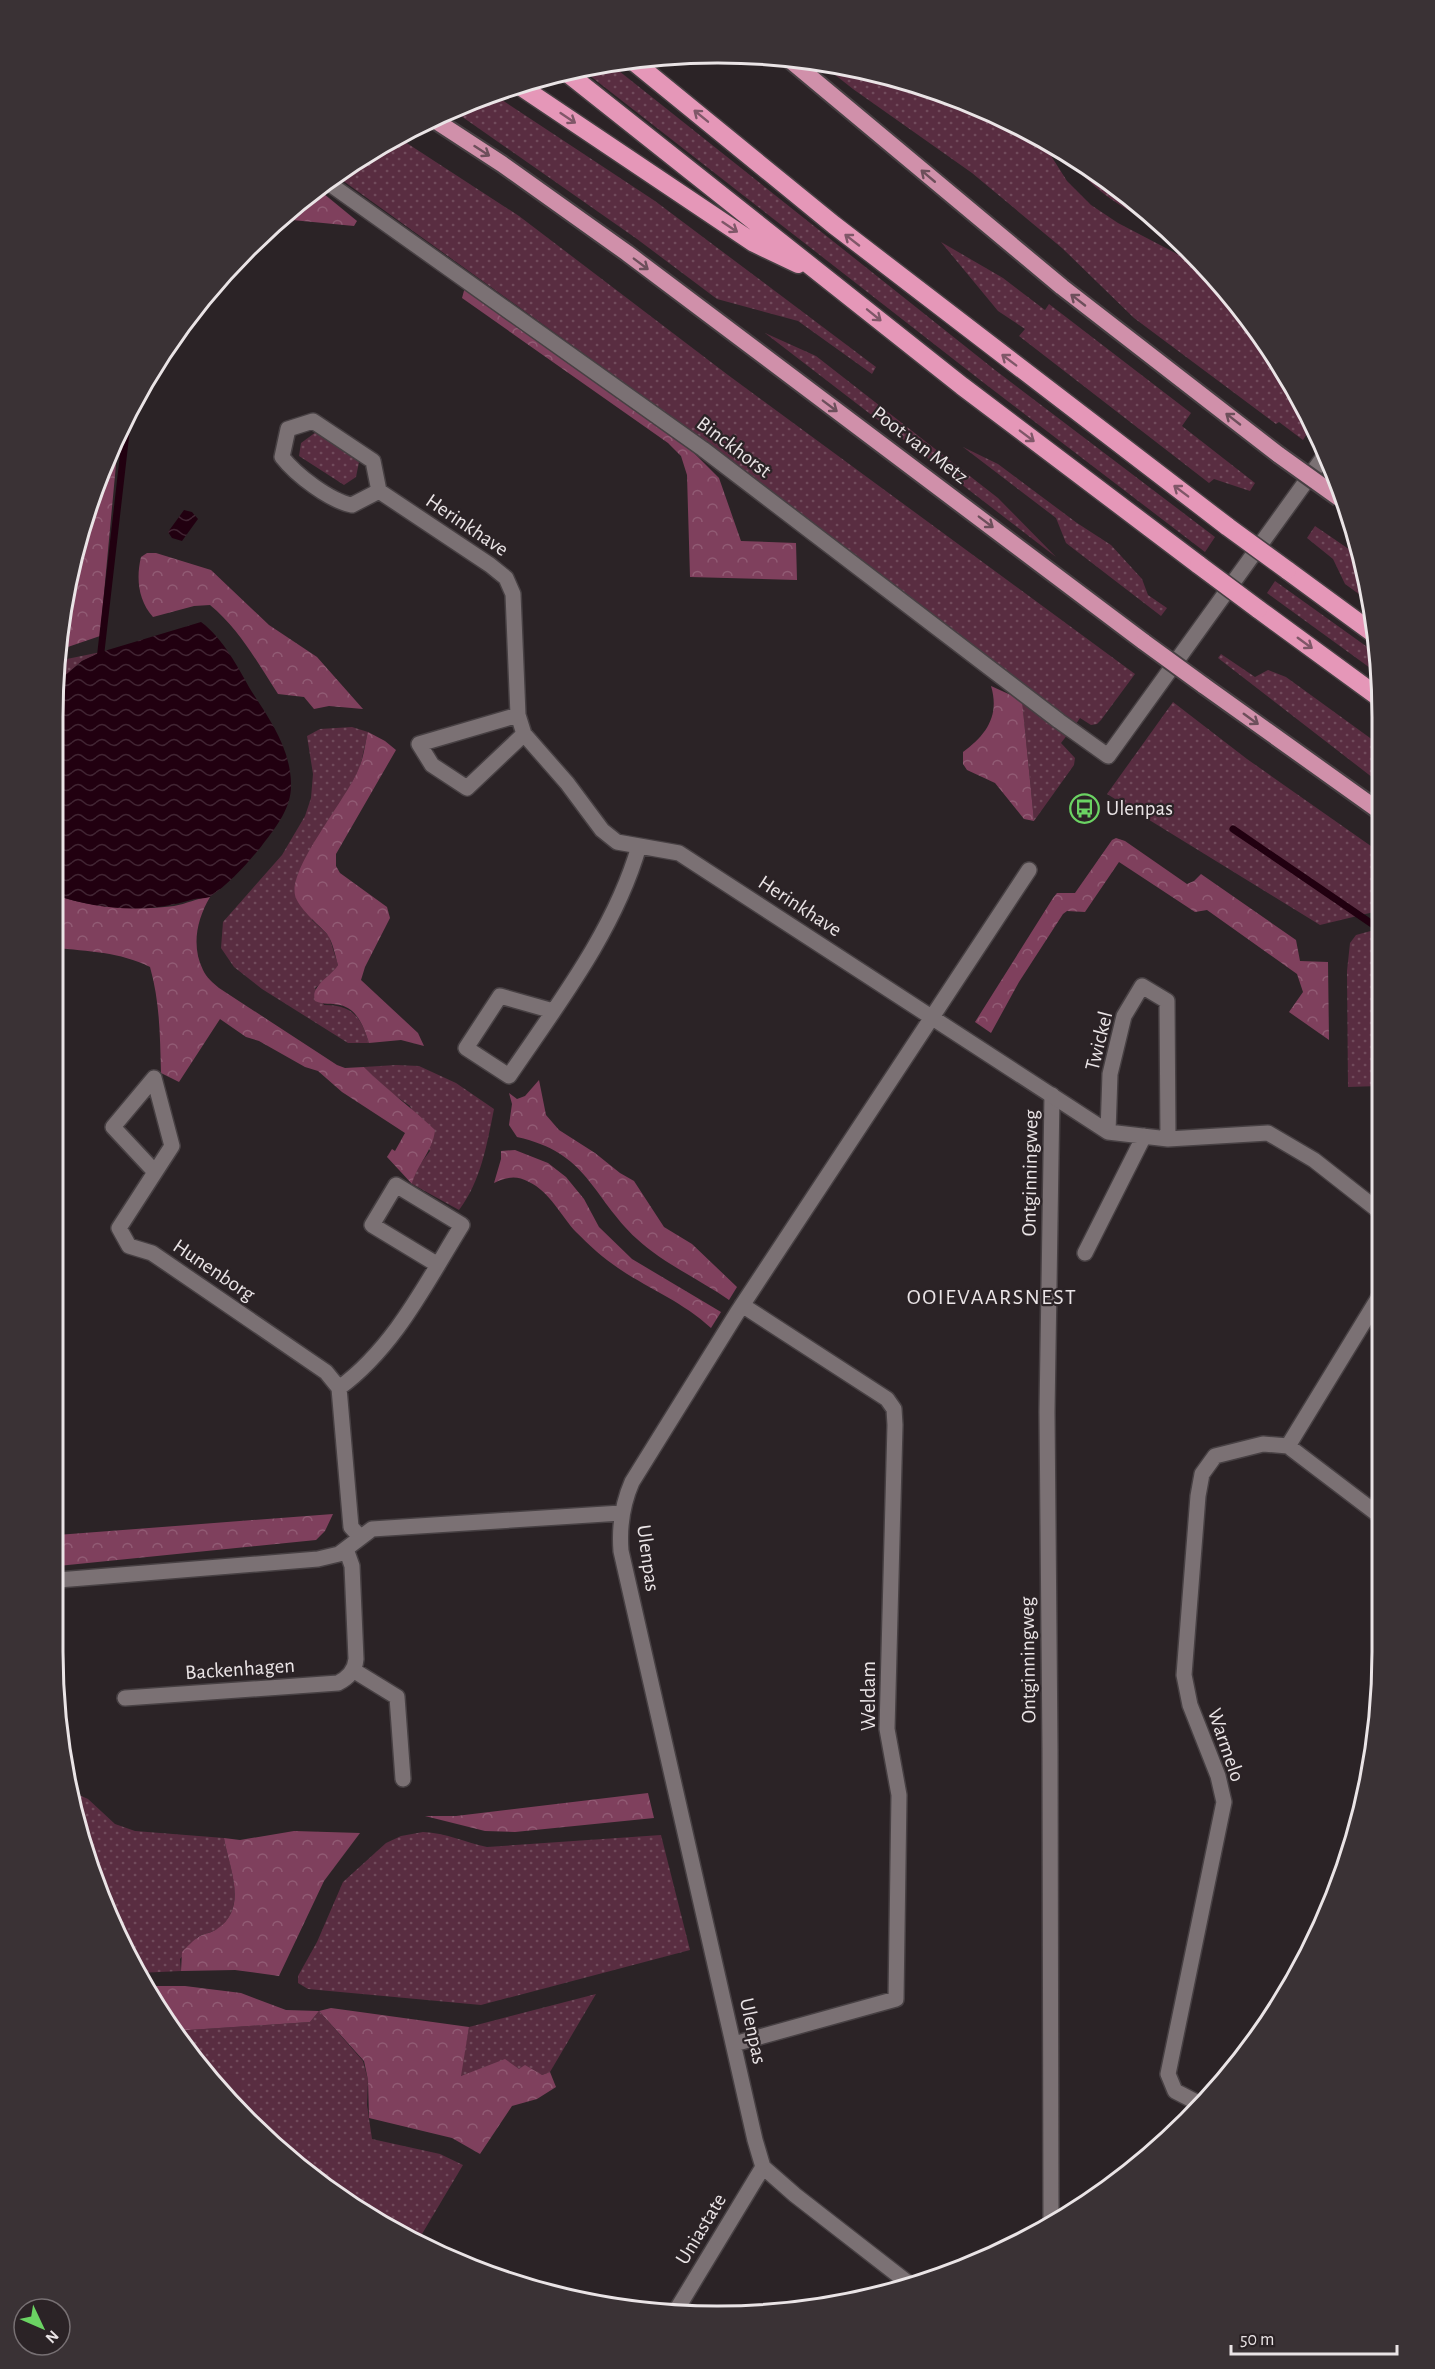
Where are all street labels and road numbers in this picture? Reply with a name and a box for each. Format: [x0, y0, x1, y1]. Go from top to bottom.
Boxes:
street label: Poot van Metz [868, 402, 972, 488]
street label: Binckhorst [693, 412, 775, 482]
street label: Herinkhave [422, 490, 512, 560]
street label: Herinkhave [755, 871, 845, 941]
street label: Twickel [1082, 1009, 1116, 1073]
street label: Ontginningweg [1018, 1109, 1042, 1237]
street label: Hunenborg [169, 1235, 259, 1305]
street label: Ulenpas [633, 1523, 663, 1593]
street label: Ontginningweg [1016, 1596, 1040, 1724]
street label: Backenhagen [184, 1655, 296, 1683]
street label: Weldam [858, 1661, 879, 1731]
street label: Warmelo [1204, 1706, 1248, 1784]
street label: Ulenpas [736, 1996, 770, 2066]
street label: Uniastate [672, 2190, 730, 2268]

